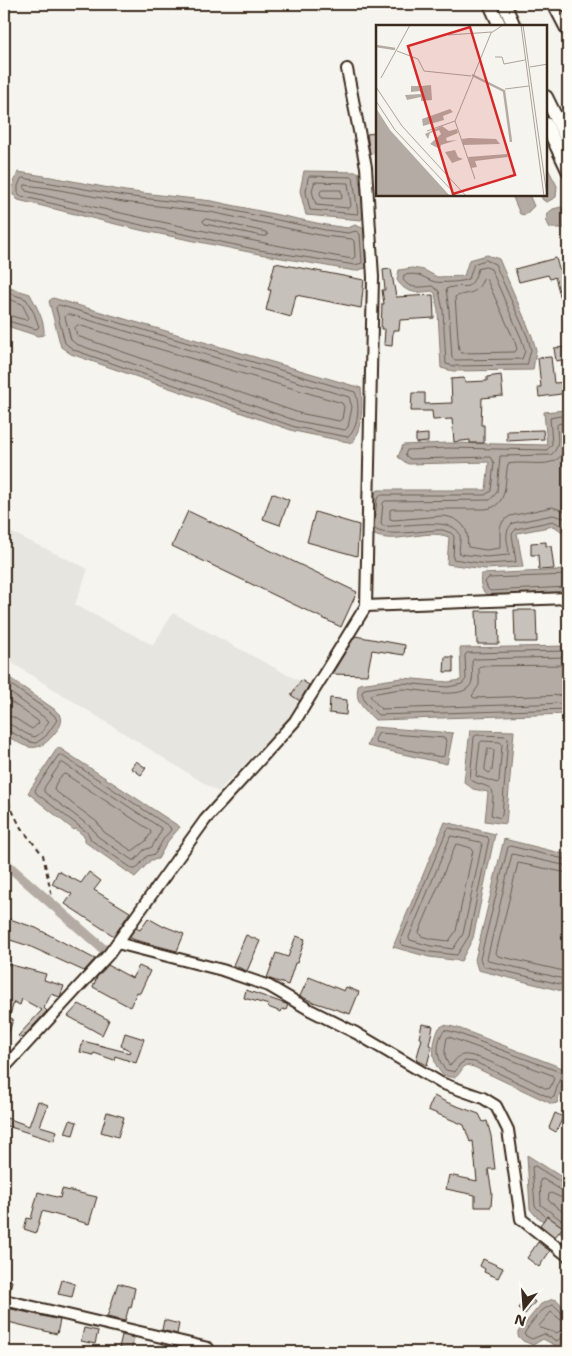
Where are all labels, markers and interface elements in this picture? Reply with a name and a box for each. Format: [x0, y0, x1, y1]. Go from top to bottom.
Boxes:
inset map [376, 25, 547, 196]
north arrow [500, 1284, 550, 1334]
text: N [512, 1310, 528, 1331]

